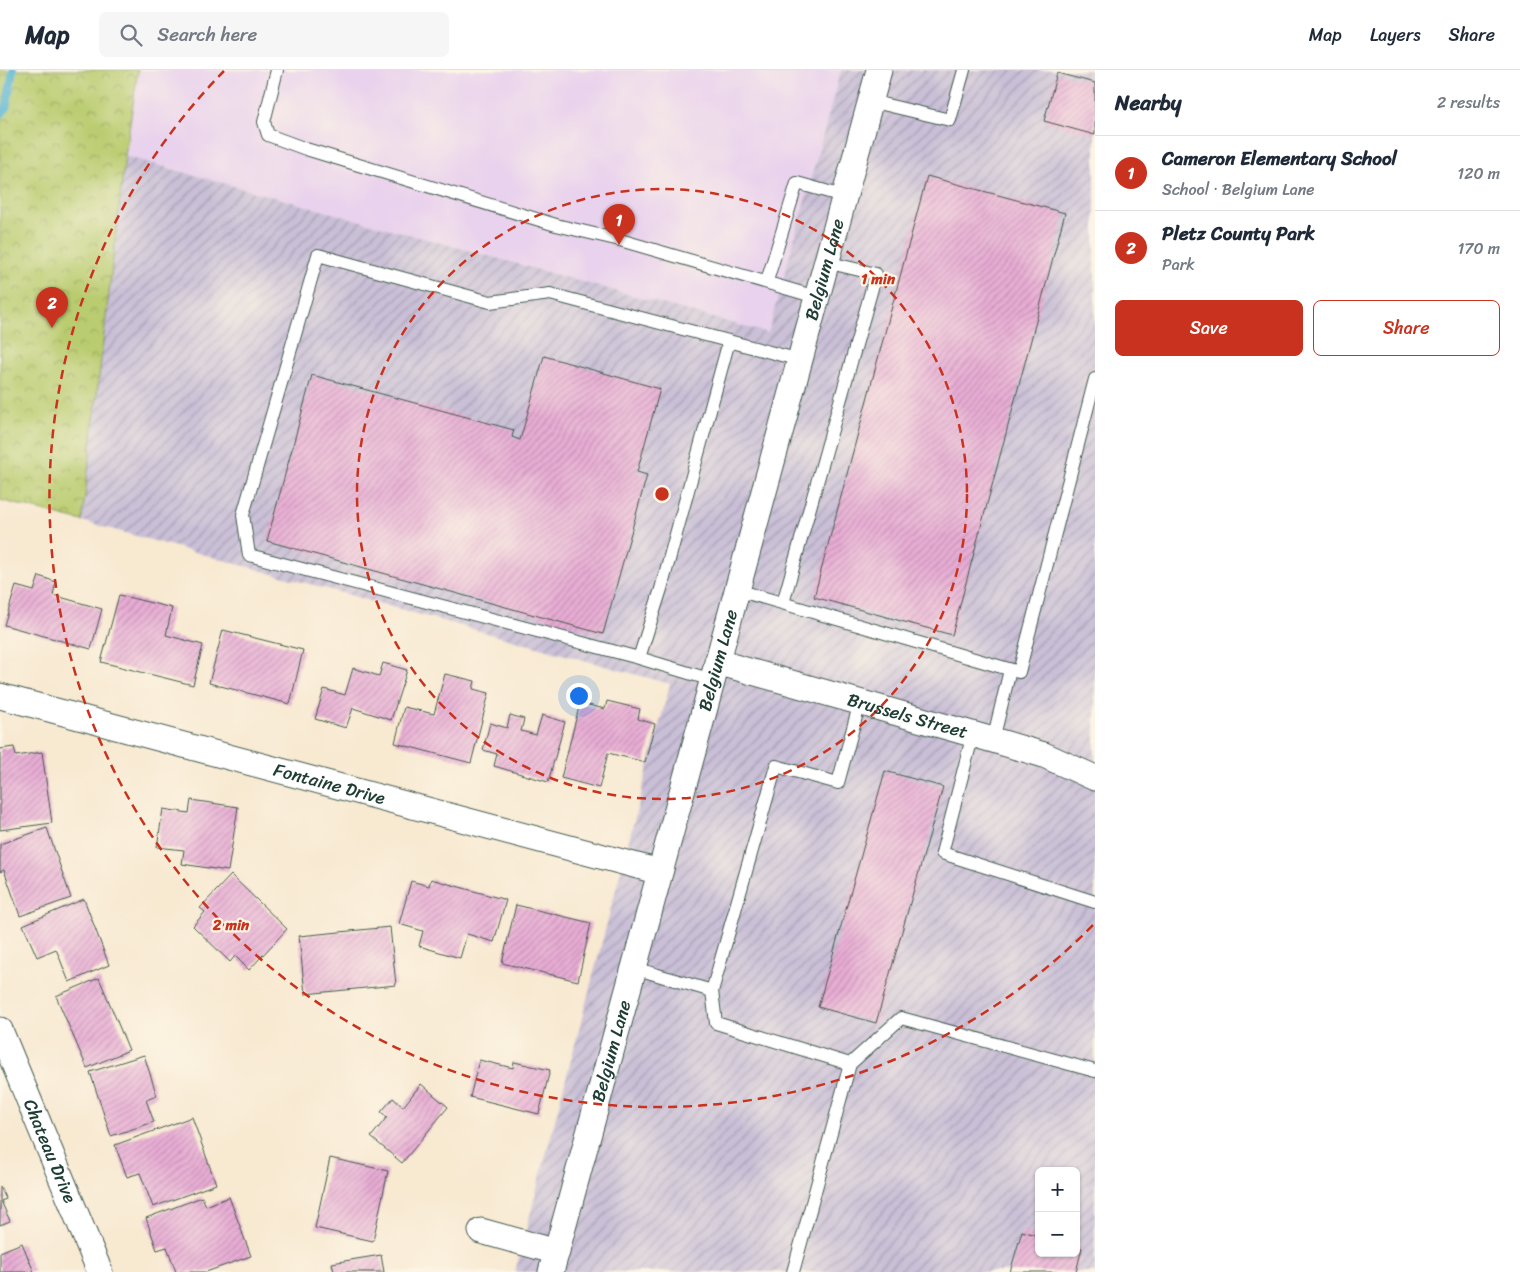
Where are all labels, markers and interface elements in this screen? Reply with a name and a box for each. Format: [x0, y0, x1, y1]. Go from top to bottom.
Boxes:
search box [99, 12, 449, 57]
text: Map [25, 14, 69, 56]
text: Search here [157, 18, 257, 51]
text: Map [1309, 19, 1342, 51]
text: Layers [1370, 19, 1421, 51]
text: Share [1449, 19, 1495, 51]
icon: search [117, 21, 145, 49]
text: Nearby [1115, 84, 1181, 122]
text: 2 results [1437, 88, 1500, 117]
text: Cameron Elementary School [1162, 142, 1397, 175]
text: 1 [1128, 159, 1134, 188]
text: 120 m [1457, 159, 1500, 188]
text: School · Belgium Lane [1162, 175, 1315, 204]
pin: 1 [603, 204, 635, 245]
street label: Belgium Lane [795, 215, 854, 324]
text: Pletz County Park [1162, 217, 1315, 250]
text: 2 [1126, 234, 1136, 263]
text: 170 m [1457, 234, 1500, 263]
text: Park [1162, 250, 1195, 279]
text: 1 min [861, 266, 896, 292]
pin: 2 [36, 287, 68, 328]
button: Save [1115, 300, 1303, 356]
button: Share [1313, 300, 1500, 356]
centre of rings [653, 485, 671, 503]
street label: Belgium Lane [689, 606, 747, 715]
your location [566, 683, 592, 709]
street label: Brussels Street [844, 684, 972, 748]
street label: Fontaine Drive [270, 754, 389, 814]
text: 2 min [212, 912, 250, 938]
street label: Belgium Lane [582, 997, 640, 1106]
street label: Chateau Drive [14, 1094, 86, 1209]
map controls [1035, 1167, 1080, 1257]
button: + [1035, 1167, 1080, 1212]
button: − [1035, 1212, 1080, 1257]

